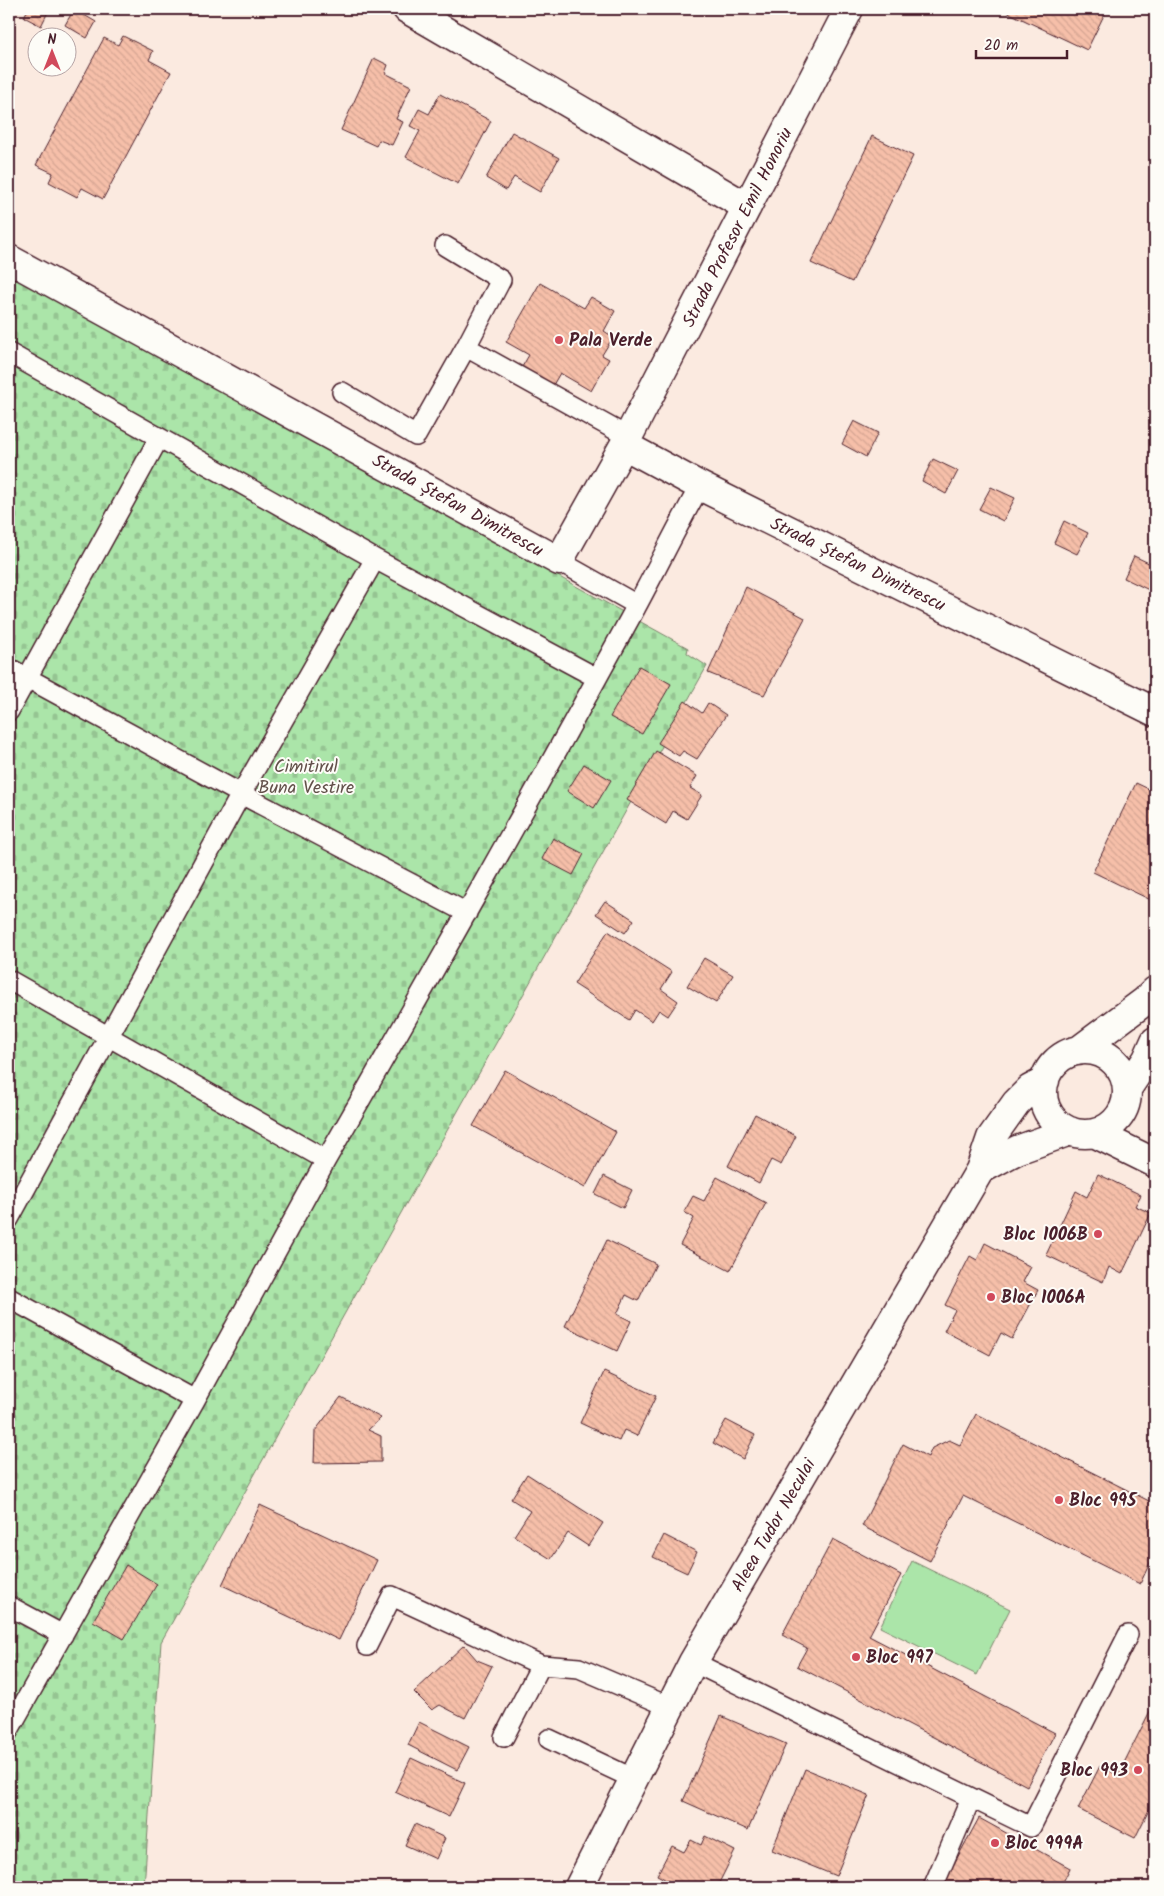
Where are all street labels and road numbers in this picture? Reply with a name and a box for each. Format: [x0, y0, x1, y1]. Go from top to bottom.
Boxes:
street label: Strada Profesor Emil Honoriu [675, 122, 802, 333]
street label: Strada Ștefan Dimitrescu [366, 447, 549, 566]
street label: Strada Ștefan Dimitrescu [765, 510, 950, 621]
street label: Aleea Tudor Neculai [724, 1453, 825, 1598]

